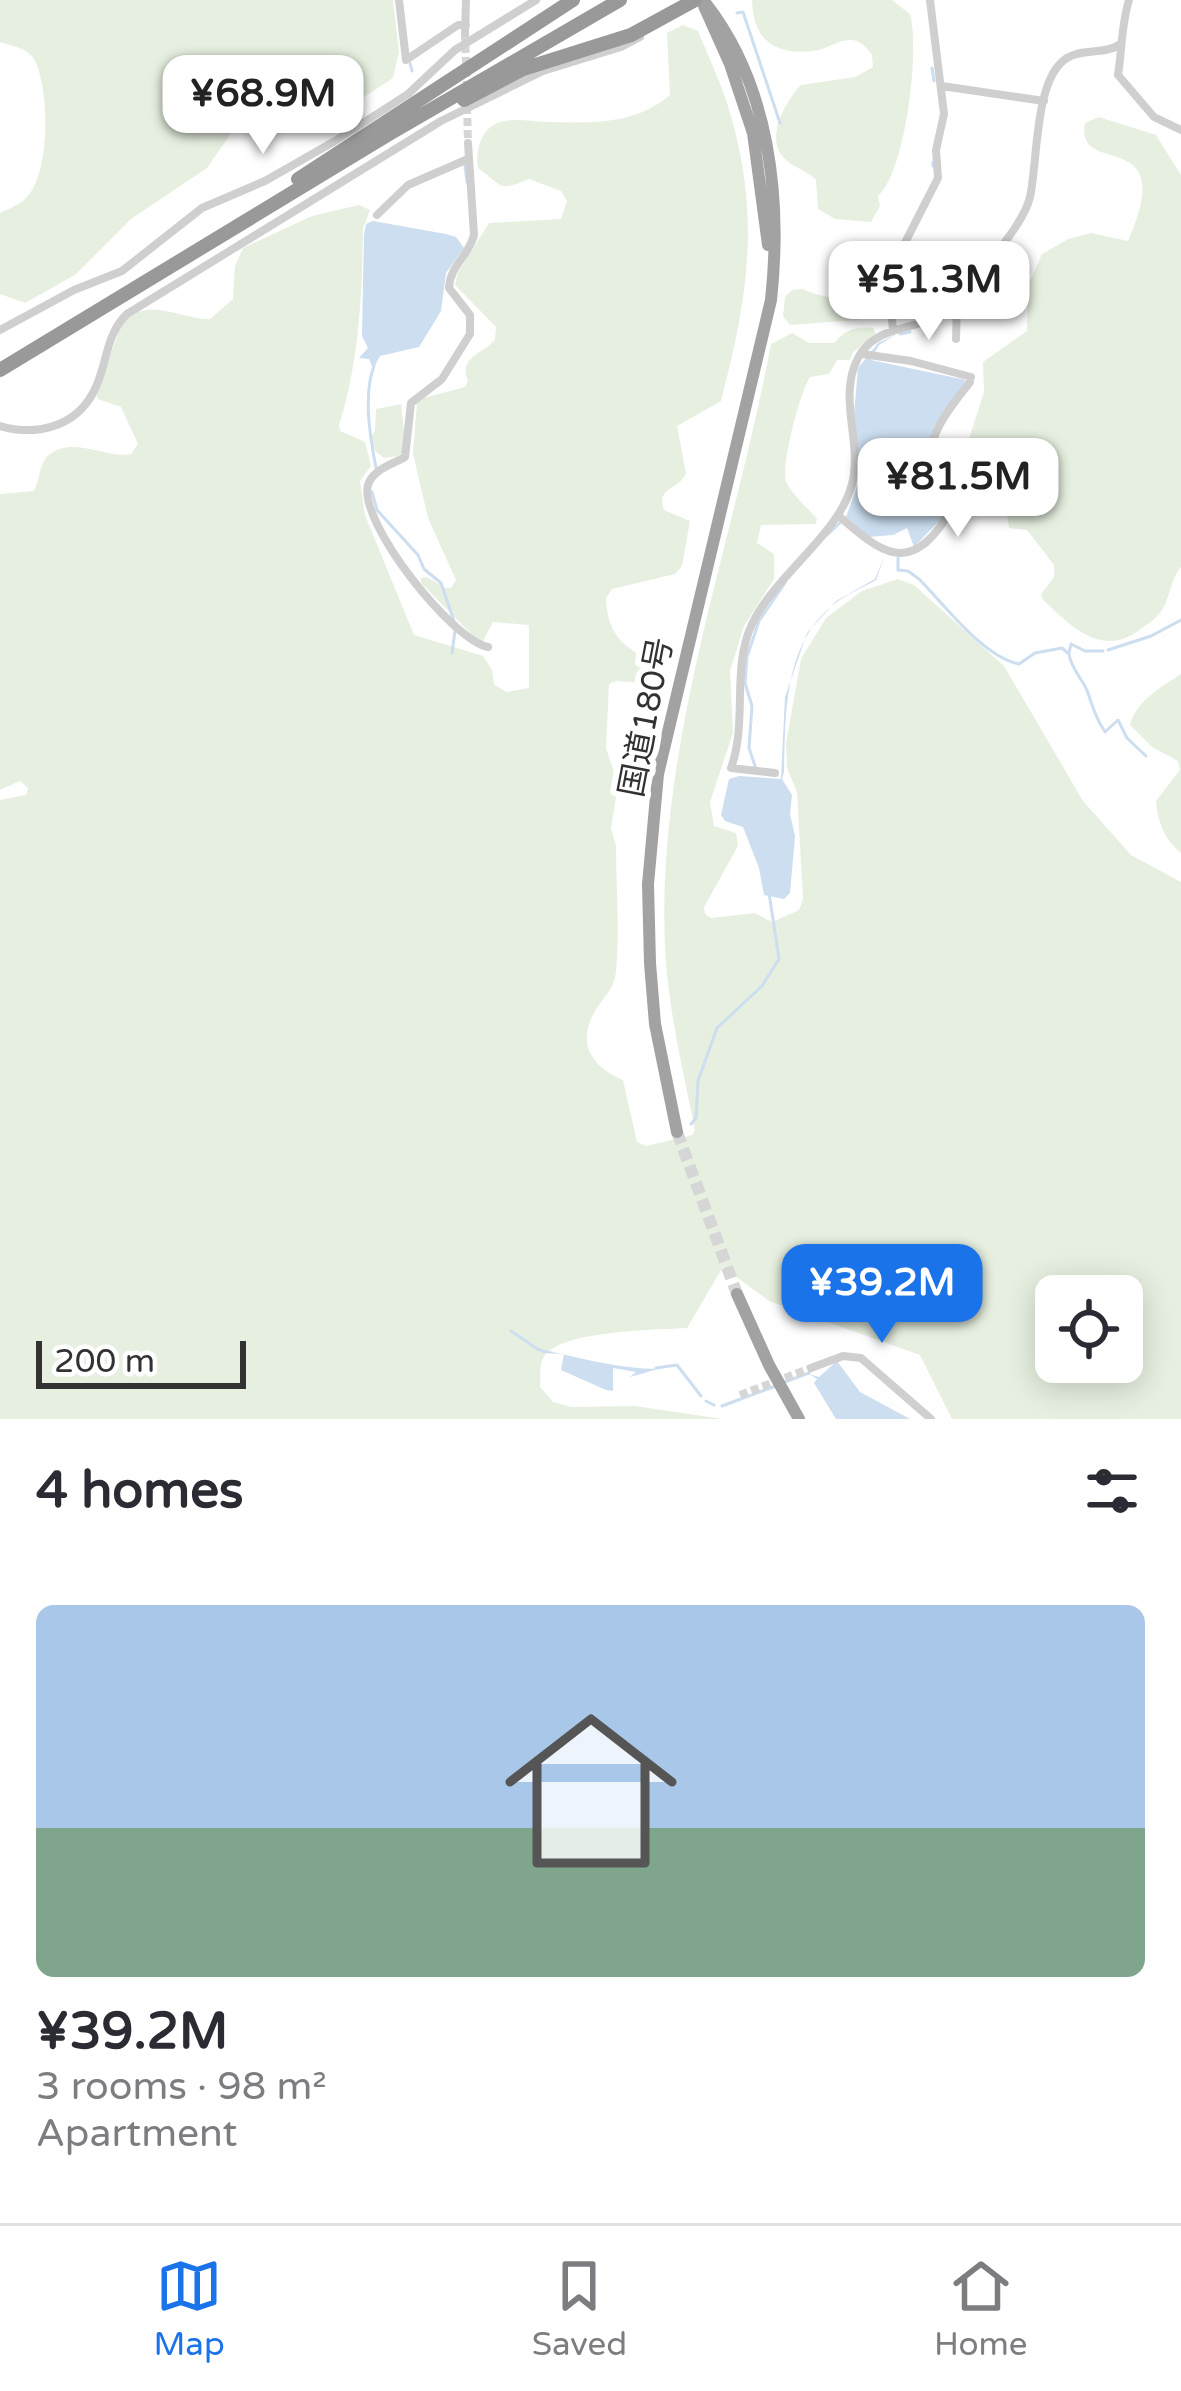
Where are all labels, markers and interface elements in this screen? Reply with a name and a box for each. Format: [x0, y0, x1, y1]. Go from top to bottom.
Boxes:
pin: ¥68.9M [165, 55, 361, 157]
text: ¥68.9M [190, 70, 336, 117]
pin: ¥51.3M [831, 241, 1027, 343]
text: ¥51.3M [856, 256, 1002, 303]
pin: ¥81.5M [860, 438, 1056, 540]
text: ¥81.5M [885, 453, 1031, 500]
street label: 国道180号 [612, 634, 681, 800]
pin: ¥39.2M [784, 1244, 980, 1346]
text: ¥39.2M [809, 1259, 955, 1306]
map controls [1035, 1275, 1143, 1383]
button: locate [1035, 1275, 1143, 1383]
scale bar [36, 1335, 246, 1388]
text: 200 m [54, 1342, 155, 1381]
icon: filters [1079, 1458, 1145, 1524]
text: 4 homes [36, 1460, 244, 1522]
icon: home [483, 1683, 699, 1899]
text: ¥39.2M [36, 2001, 228, 2063]
text: 3 rooms · 98 m² [36, 2063, 327, 2110]
text: Apartment [36, 2110, 237, 2157]
tab: Map [153, 2253, 225, 2364]
tab: Saved [532, 2253, 627, 2364]
tab: Home [934, 2253, 1028, 2364]

